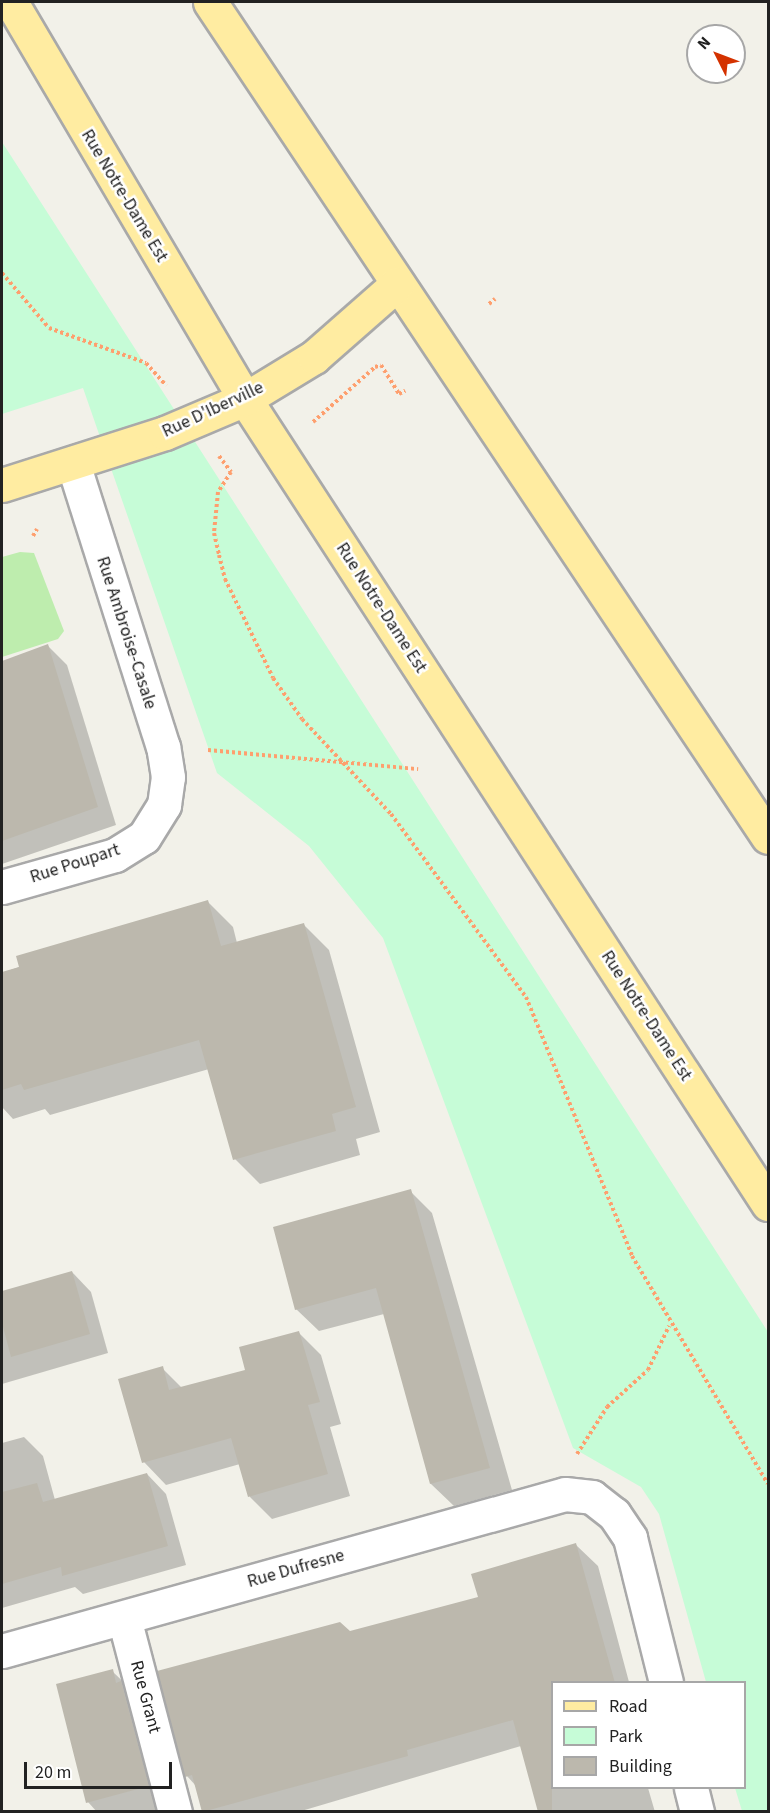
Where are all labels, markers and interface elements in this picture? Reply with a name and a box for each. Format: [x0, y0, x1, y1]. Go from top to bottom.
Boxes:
north arrow [686, 24, 746, 84]
text: N [692, 32, 716, 55]
street label: Rue Notre-Dame Est [76, 126, 172, 266]
street label: Rue D'Iberville [159, 377, 267, 443]
street label: Rue Notre-Dame Est [331, 539, 431, 677]
street label: Rue Ambroise-Casale [91, 554, 161, 712]
street label: Rue Poupart [27, 839, 123, 889]
street label: Rue Notre-Dame Est [596, 947, 696, 1085]
street label: Rue Dufresne [245, 1545, 347, 1593]
street label: Rue Grant [125, 1658, 165, 1736]
legend [551, 1681, 746, 1789]
text: Road [609, 1694, 648, 1719]
text: Park [609, 1724, 643, 1749]
scale bar [27, 1750, 176, 1788]
text: Building [609, 1754, 672, 1779]
text: 20 m [35, 1760, 71, 1785]

